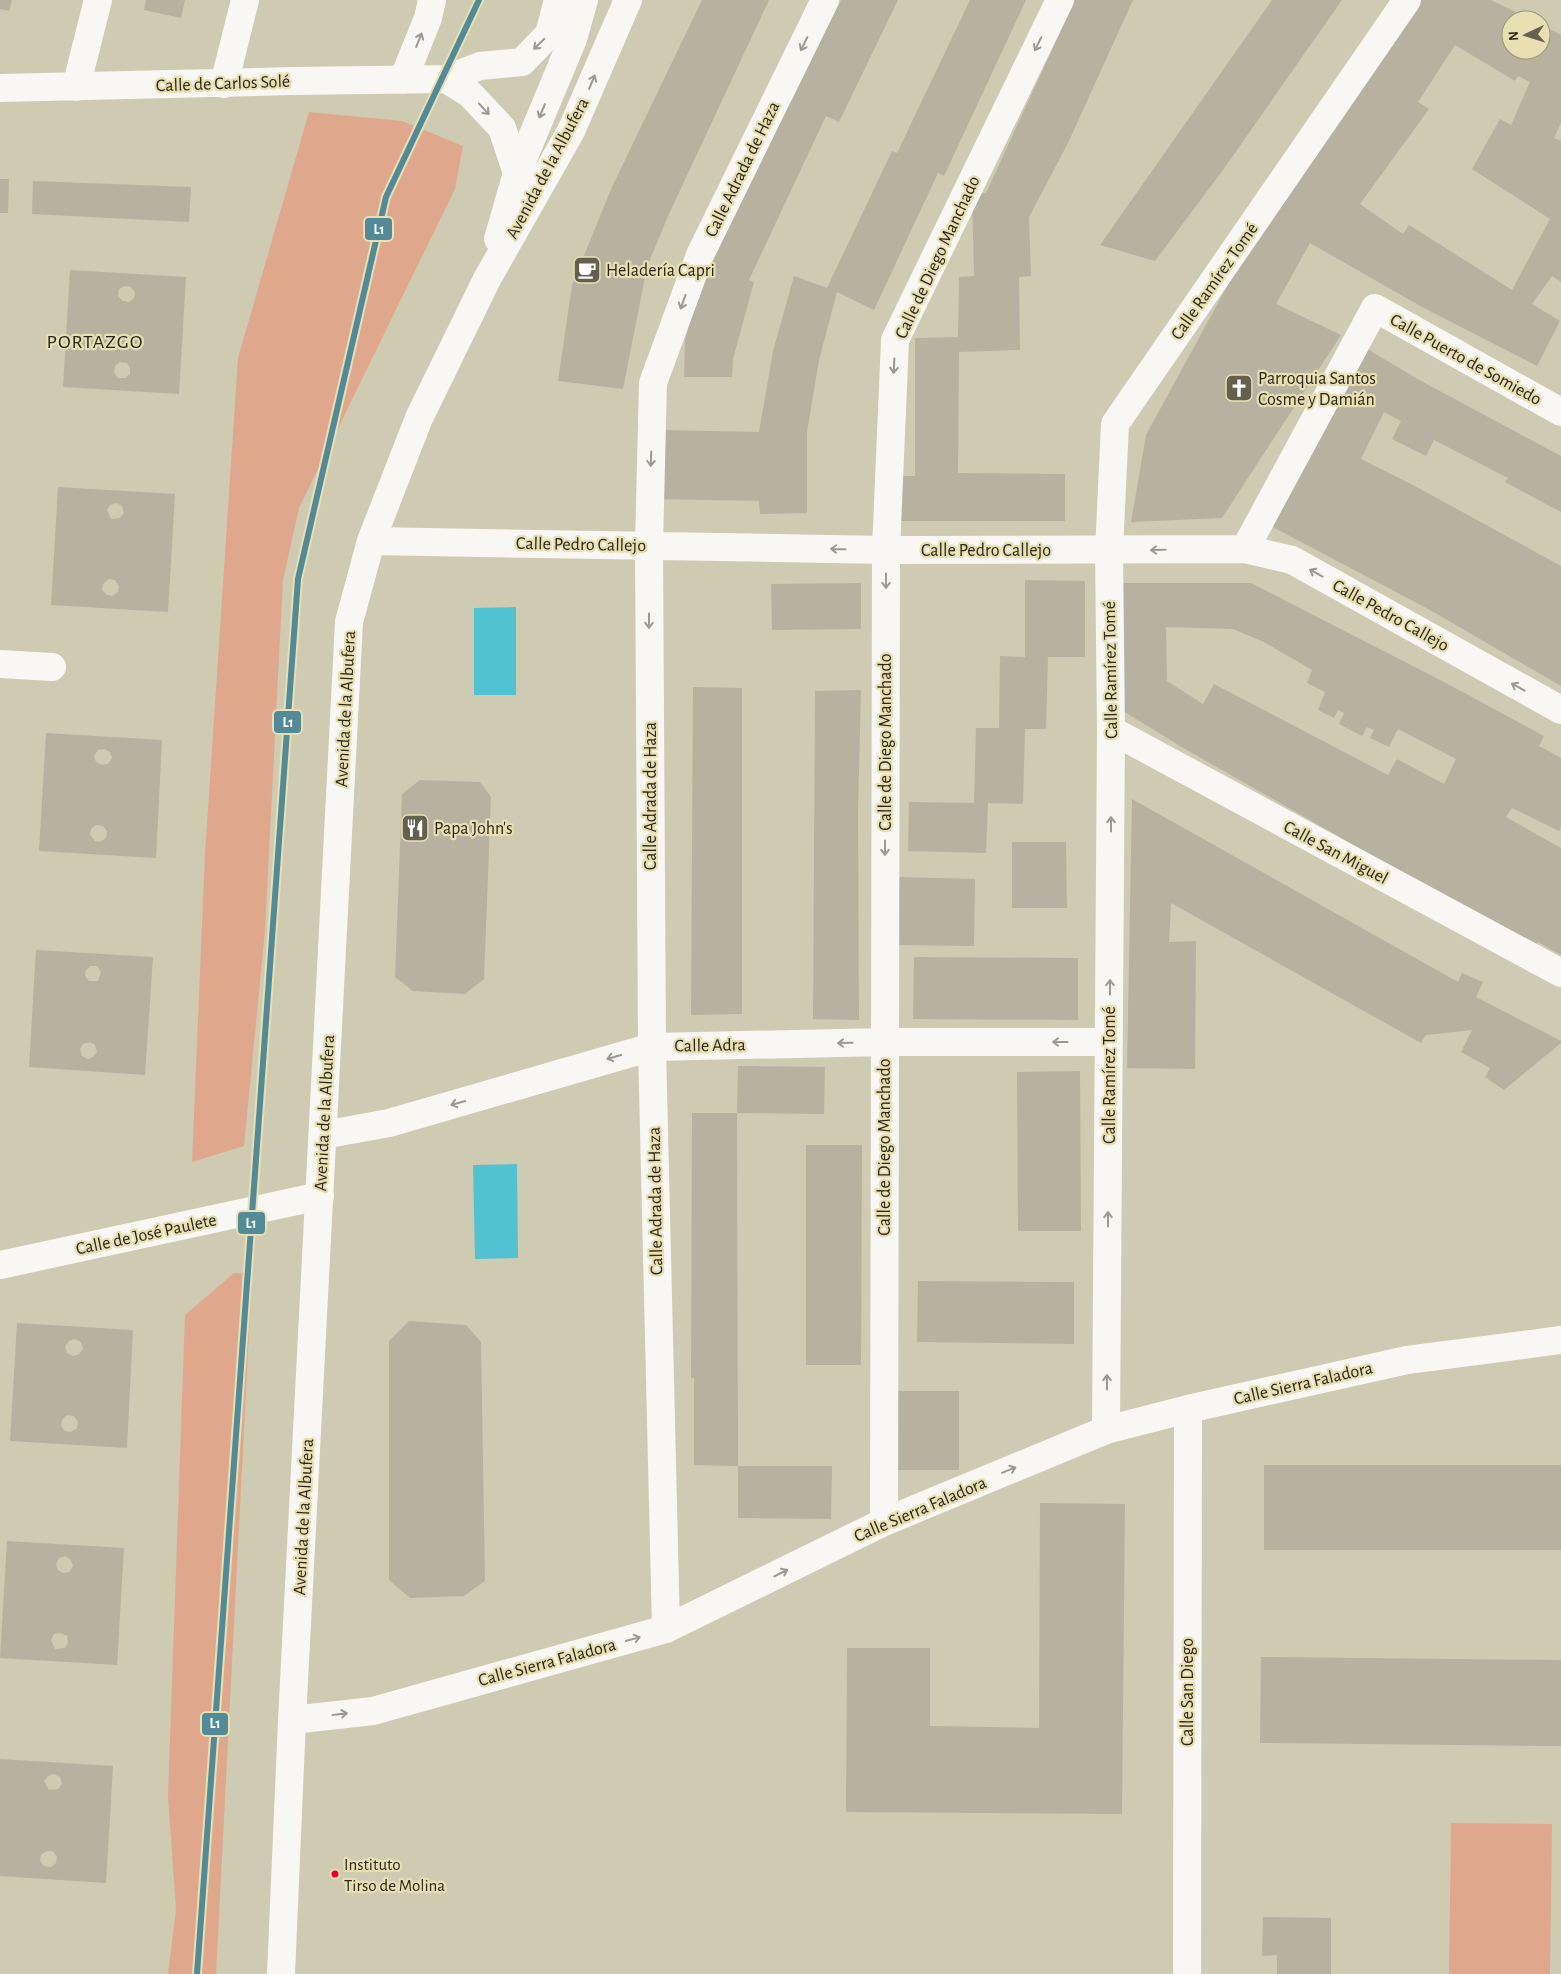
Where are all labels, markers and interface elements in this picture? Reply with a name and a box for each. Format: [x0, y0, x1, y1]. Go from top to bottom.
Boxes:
north arrow [1501, 10, 1551, 60]
text: N [1507, 30, 1521, 41]
one-way arrow [414, 33, 424, 48]
one-way arrow [799, 36, 808, 51]
one-way arrow [1033, 36, 1043, 51]
one-way arrow [534, 37, 546, 49]
street label: Calle de Carlos Solé [156, 73, 291, 95]
one-way arrow [588, 75, 598, 90]
street label: Avenida de la Albufera [503, 95, 593, 242]
street label: Calle Adrada de Haza [702, 99, 784, 240]
one-way arrow [478, 103, 490, 115]
one-way arrow [537, 103, 547, 118]
street label: Calle de Diego Manchado [892, 173, 984, 342]
line badge: L1 [364, 217, 393, 241]
street label: Calle Ramírez Tomé [1168, 220, 1262, 343]
text: L1 [373, 223, 385, 237]
cafe icon: Heladería Capri [572, 255, 602, 285]
place label: Heladería Capri [606, 262, 715, 280]
one-way arrow [678, 293, 687, 309]
street label: Calle Puerto de Somiedo [1387, 311, 1544, 409]
district label: PORTAZGO [47, 332, 143, 352]
one-way arrow [889, 358, 899, 374]
place label: Parroquia Santos Cosme y Damián [1258, 370, 1376, 409]
church icon: Parroquia Santos Cosme y Damián [1224, 373, 1254, 403]
one-way arrow [646, 450, 655, 466]
street label: Calle Pedro Callejo [516, 535, 646, 555]
street label: Calle Pedro Callejo [921, 542, 1051, 560]
one-way arrow [830, 545, 846, 554]
one-way arrow [1150, 545, 1166, 555]
one-way arrow [1308, 568, 1323, 578]
one-way arrow [881, 572, 891, 589]
street label: Calle Pedro Callejo [1329, 576, 1452, 655]
street label: Calle Ramírez Tomé [1101, 601, 1121, 739]
one-way arrow [644, 612, 654, 629]
street label: Avenida de la Albufera [333, 630, 359, 788]
street label: Calle de Diego Manchado [877, 653, 895, 831]
one-way arrow [1512, 681, 1526, 691]
line badge: L1 [273, 710, 302, 734]
text: L1 [282, 716, 294, 730]
street label: Calle Adrada de Haza [642, 722, 660, 870]
restaurant icon: Papa John's [400, 813, 430, 843]
one-way arrow [1106, 816, 1116, 832]
street label: Calle San Miguel [1280, 818, 1391, 888]
place label: Papa John's [434, 820, 513, 838]
one-way arrow [880, 840, 890, 856]
one-way arrow [1105, 979, 1114, 995]
street label: Calle Ramírez Tomé [1101, 1006, 1119, 1144]
street label: Avenida de la Albufera [312, 1034, 338, 1192]
street label: Calle Adra [674, 1036, 746, 1056]
one-way arrow [1053, 1037, 1069, 1047]
one-way arrow [838, 1038, 854, 1048]
one-way arrow [607, 1053, 623, 1063]
street label: Calle de Diego Manchado [876, 1058, 894, 1236]
one-way arrow [451, 1098, 467, 1108]
street label: Calle Adrada de Haza [646, 1127, 666, 1275]
street label: Calle de José Paulete [74, 1211, 218, 1259]
line badge: L1 [237, 1211, 266, 1235]
one-way arrow [1103, 1211, 1113, 1228]
text: L1 [245, 1217, 257, 1231]
street label: Calle Sierra Faladora [1232, 1359, 1374, 1409]
one-way arrow [1102, 1374, 1112, 1390]
street label: Avenida de la Albufera [291, 1438, 317, 1596]
one-way arrow [1001, 1465, 1016, 1475]
street label: Calle Sierra Faladora [852, 1474, 989, 1546]
one-way arrow [773, 1567, 788, 1577]
one-way arrow [625, 1633, 641, 1643]
street label: Calle Sierra Faladora [476, 1636, 618, 1690]
street label: Calle San Diego [1179, 1638, 1197, 1746]
one-way arrow [332, 1709, 348, 1719]
line badge: L1 [201, 1712, 229, 1736]
text: L1 [209, 1717, 221, 1731]
place label: Instituto Tirso de Molina [344, 1856, 445, 1894]
marker: Instituto Tirso de Molina [330, 1869, 340, 1879]

